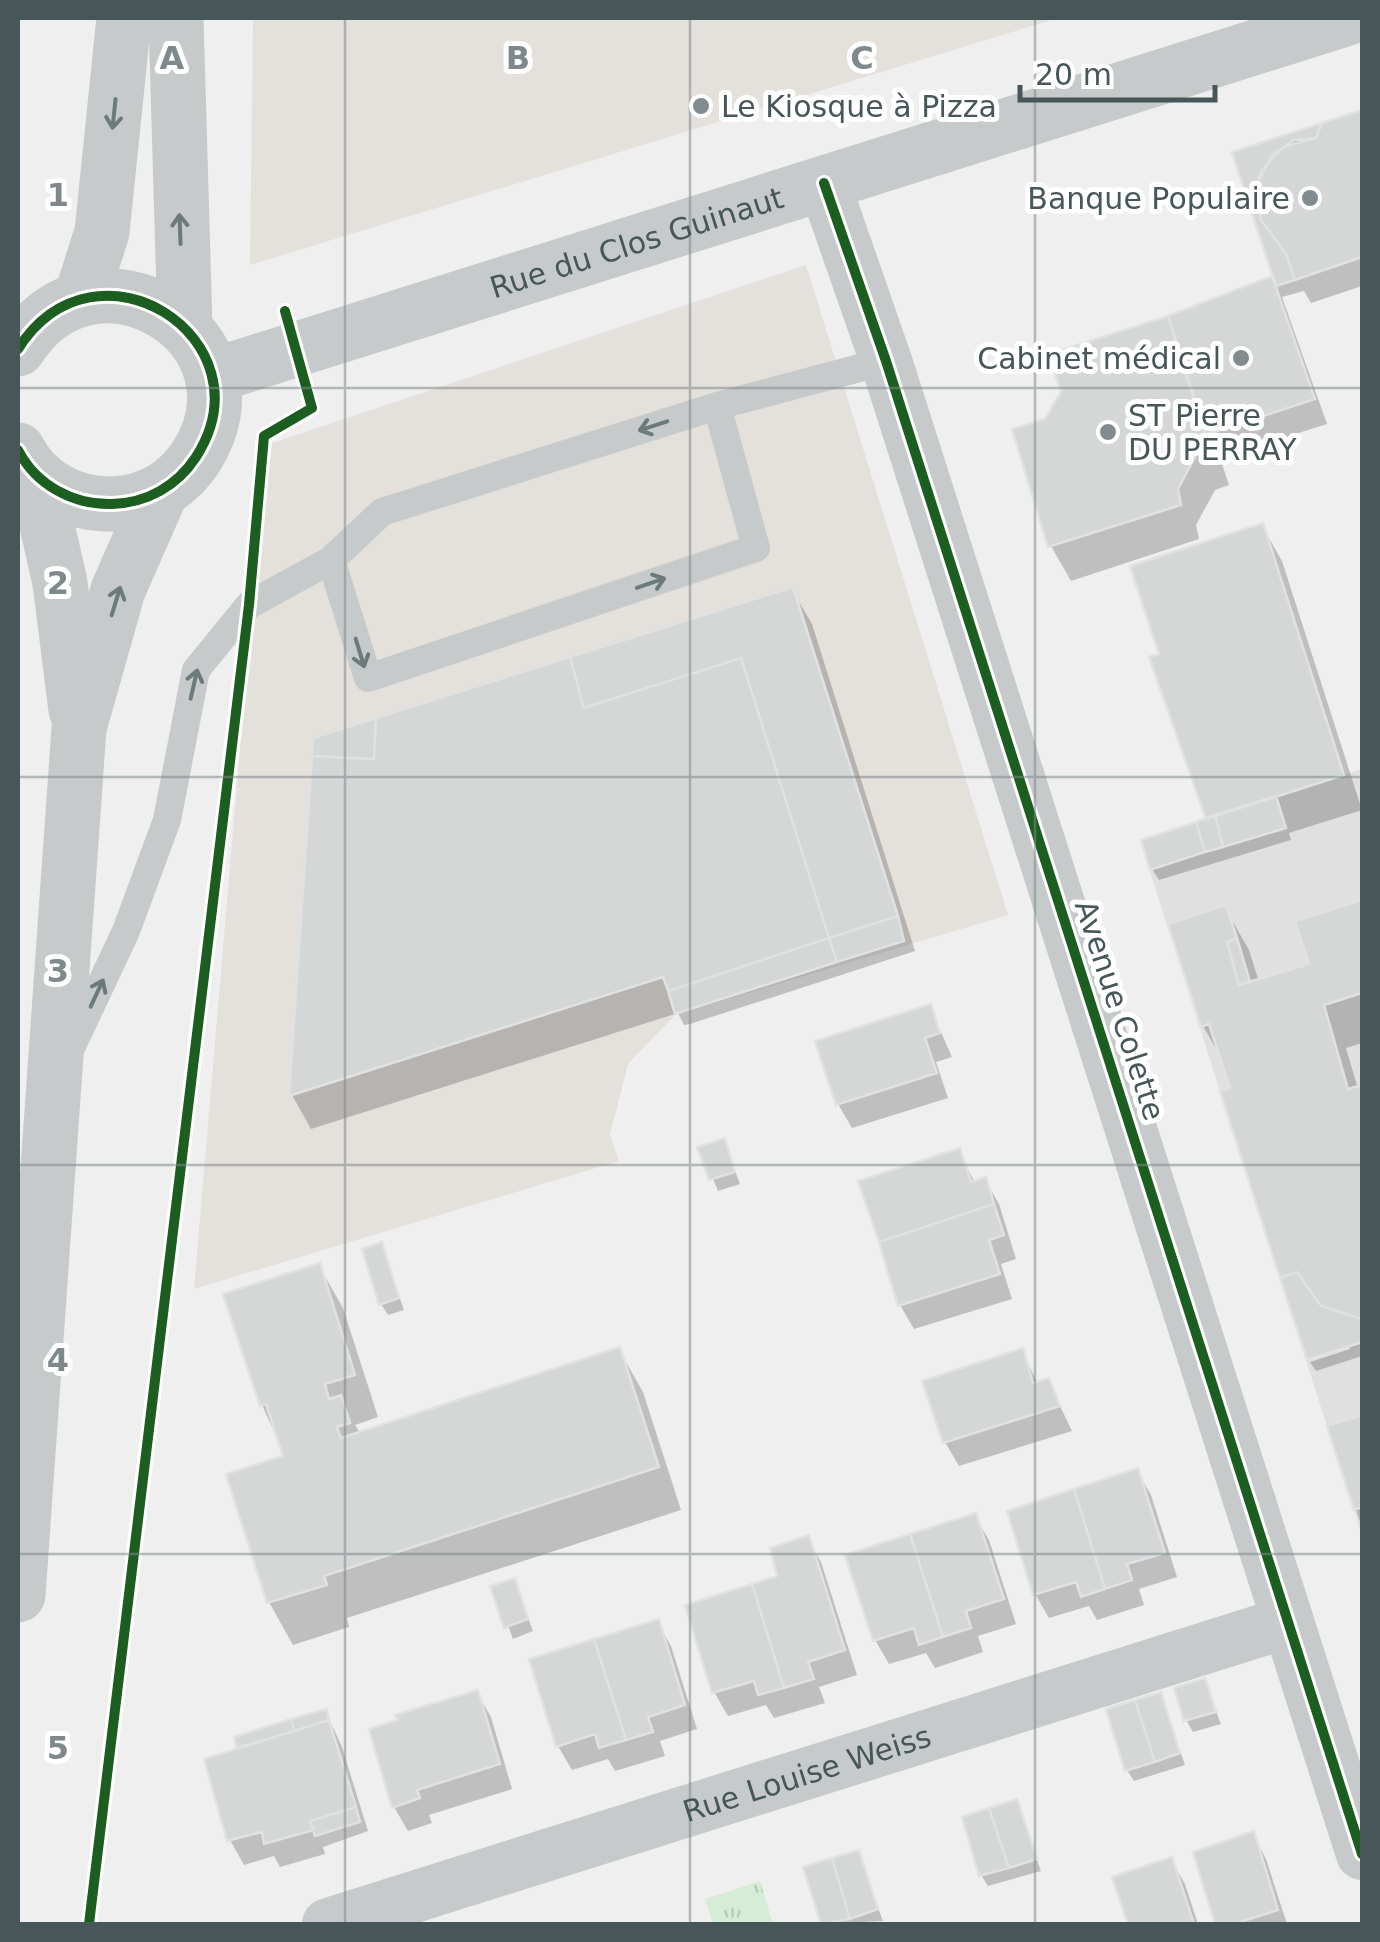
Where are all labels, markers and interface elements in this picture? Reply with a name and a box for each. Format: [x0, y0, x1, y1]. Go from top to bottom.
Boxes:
text: A [160, 39, 185, 77]
text: B [506, 39, 530, 77]
text: C [850, 39, 874, 77]
scale bar [1020, 40, 1215, 102]
text: 20 m [1035, 57, 1112, 92]
place label: Le Kiosque à Pizza [721, 89, 997, 124]
marker: Le Kiosque à Pizza [690, 95, 712, 117]
one-way arrow [104, 98, 123, 130]
text: 1 [47, 176, 69, 214]
street label: Rue du Clos Guinaut [485, 180, 788, 305]
place label: Banque Populaire [1027, 181, 1290, 216]
marker: Banque Populaire [1299, 187, 1321, 209]
one-way arrow [171, 214, 190, 246]
place label: Cabinet médical [977, 341, 1221, 376]
marker: Cabinet médical [1230, 347, 1252, 369]
place label: ST Pierre DU PERRAY [1128, 398, 1297, 467]
one-way arrow [637, 419, 669, 437]
marker: ST Pierre DU PERRAY [1097, 421, 1119, 443]
text: 2 [47, 564, 69, 602]
one-way arrow [634, 572, 666, 590]
one-way arrow [108, 585, 126, 617]
one-way arrow [352, 637, 370, 669]
one-way arrow [186, 669, 204, 701]
street label: Avenue Colette [1068, 896, 1172, 1124]
text: 3 [47, 952, 69, 990]
one-way arrow [88, 979, 107, 1009]
text: 4 [47, 1341, 69, 1379]
street label: Rue Louise Weiss [679, 1718, 935, 1829]
text: 5 [47, 1729, 69, 1767]

